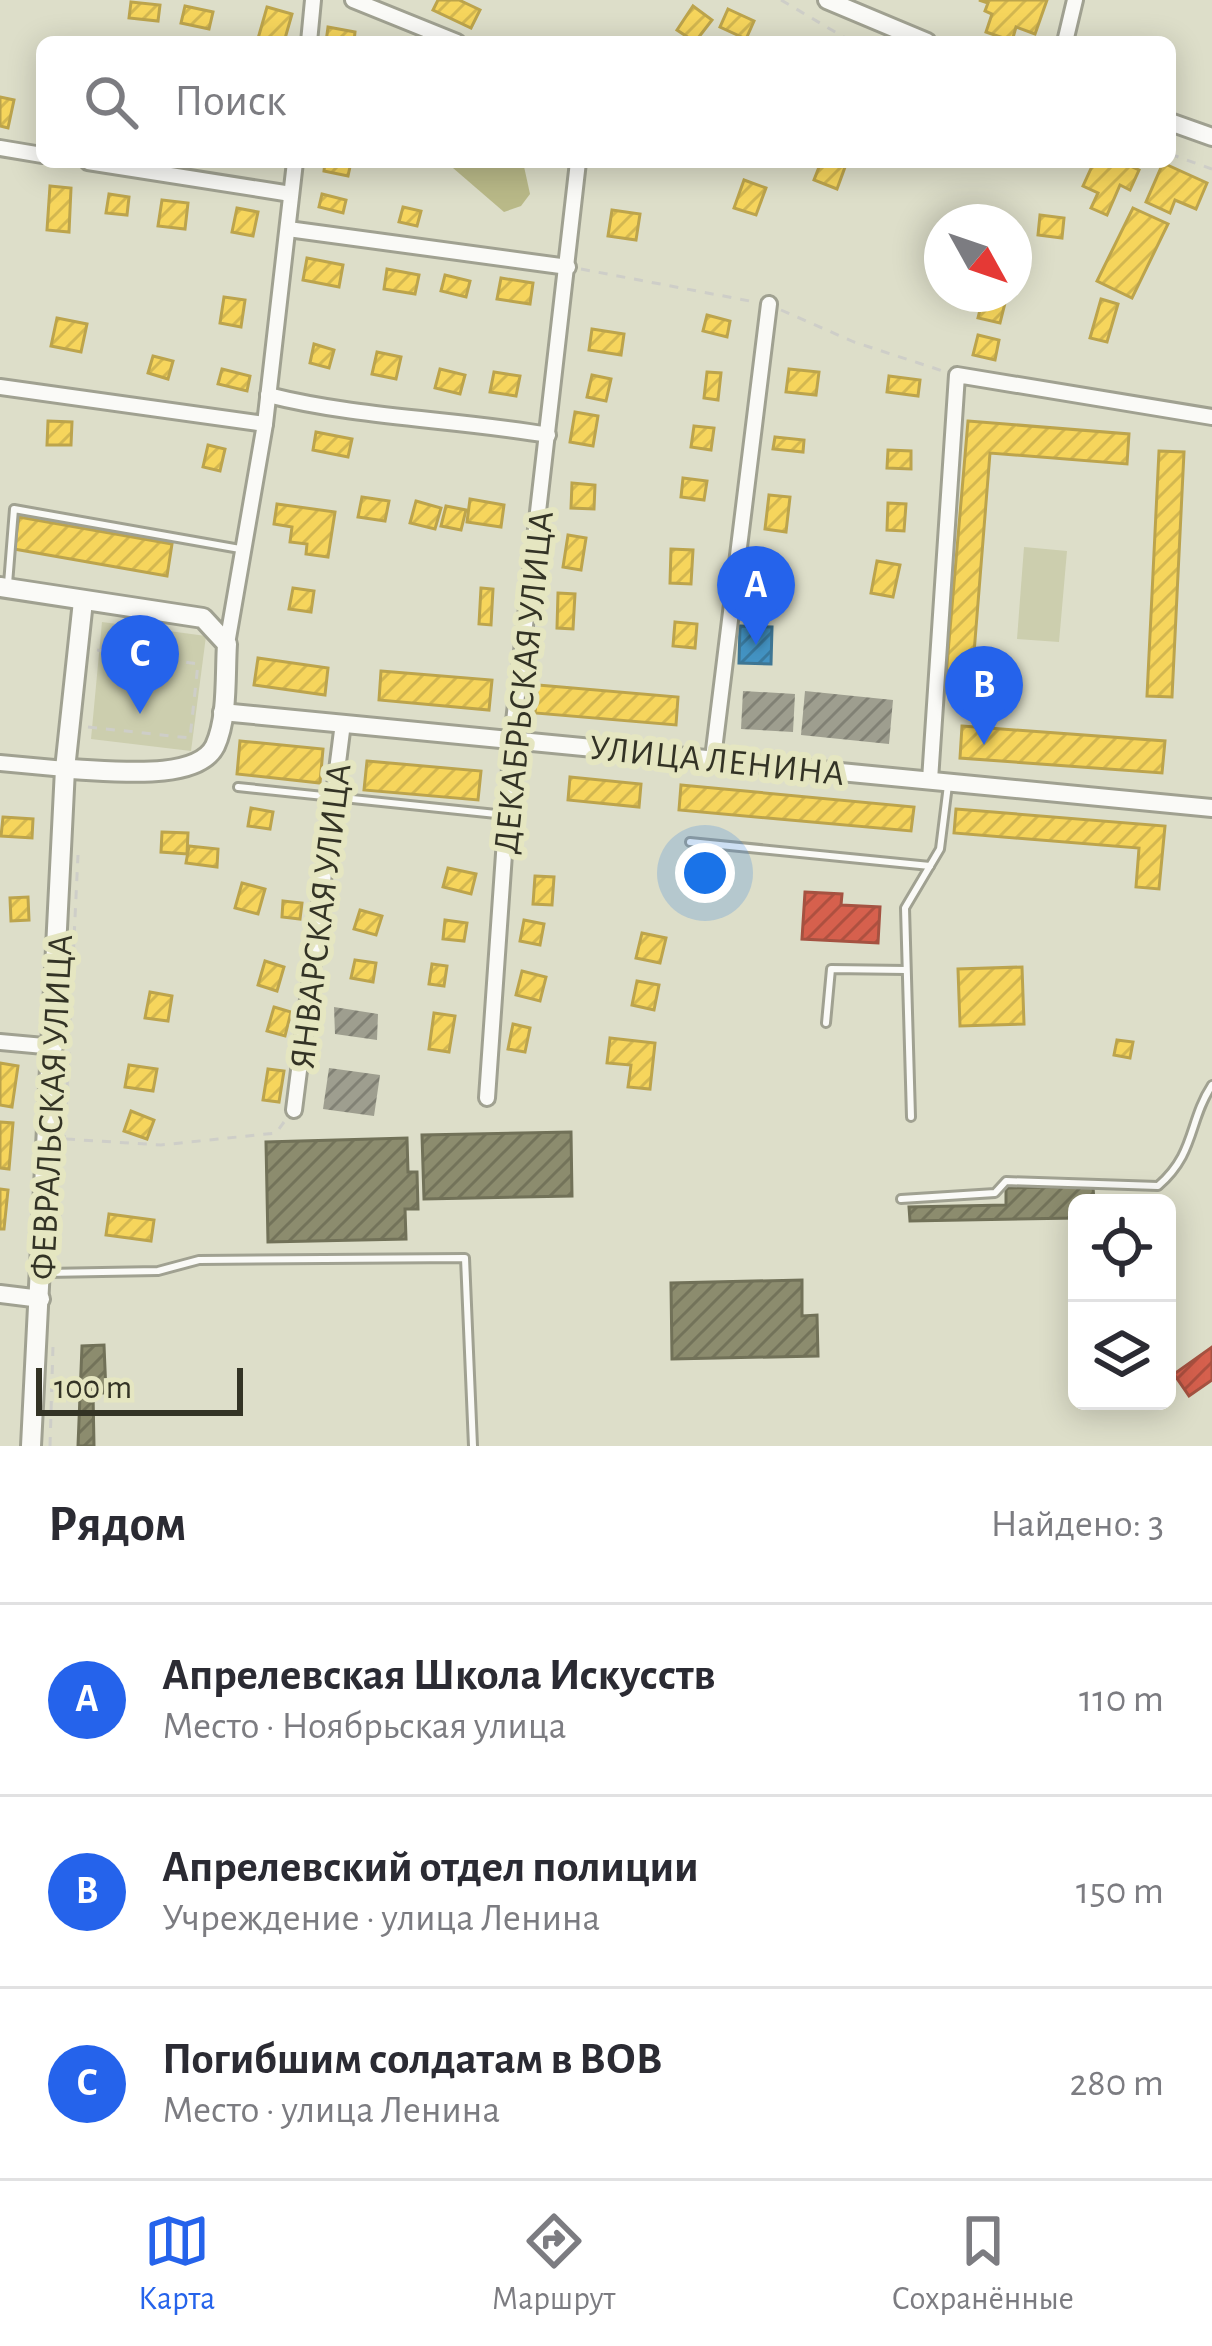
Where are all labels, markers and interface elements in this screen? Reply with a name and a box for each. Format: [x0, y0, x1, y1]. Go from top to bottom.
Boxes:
search box [36, 36, 1176, 168]
icon: search [78, 69, 144, 135]
text: Поиск [174, 79, 286, 124]
north arrow [924, 204, 1032, 312]
street label: ДЕКАБРЬСКАЯ УЛИЦА [488, 509, 560, 855]
pin: A [717, 546, 795, 645]
pin: C [101, 615, 179, 714]
pin: B [945, 646, 1023, 745]
street label: УЛИЦА ЛЕНИНА [588, 730, 846, 792]
street label: ЯНВАРСКАЯ УЛИЦА [284, 762, 358, 1071]
your location [675, 843, 735, 903]
street label: ФЕВРАЛЬСКАЯ УЛИЦА [25, 933, 79, 1281]
map controls [1068, 1194, 1176, 1410]
button: locate [1068, 1194, 1176, 1302]
button: layers [1068, 1302, 1176, 1410]
scale bar [36, 1362, 243, 1415]
text: 100 m [54, 1372, 132, 1405]
text: Рядом [48, 1499, 187, 1550]
text: Найдено: 3 [990, 1505, 1164, 1544]
text: Апрелевская Школа Искусств [162, 1653, 716, 1698]
text: A [75, 1680, 99, 1719]
text: 110 m [1079, 1680, 1164, 1719]
text: Место · Ноябрьская улица [162, 1707, 567, 1746]
text: Апрелевский отдел полиции [162, 1845, 699, 1890]
text: B [76, 1872, 98, 1911]
text: 150 m [1076, 1872, 1164, 1911]
text: Учреждение · улица Ленина [162, 1899, 600, 1938]
text: Погибшим солдатам в ВОВ [162, 2037, 662, 2082]
text: C [77, 2064, 97, 2103]
text: 280 m [1070, 2064, 1164, 2103]
text: Место · улица Ленина [162, 2091, 500, 2130]
tab: Карта [138, 2208, 215, 2320]
tab: Маршрут [492, 2208, 615, 2320]
tab: Сохранённые [892, 2208, 1074, 2320]

